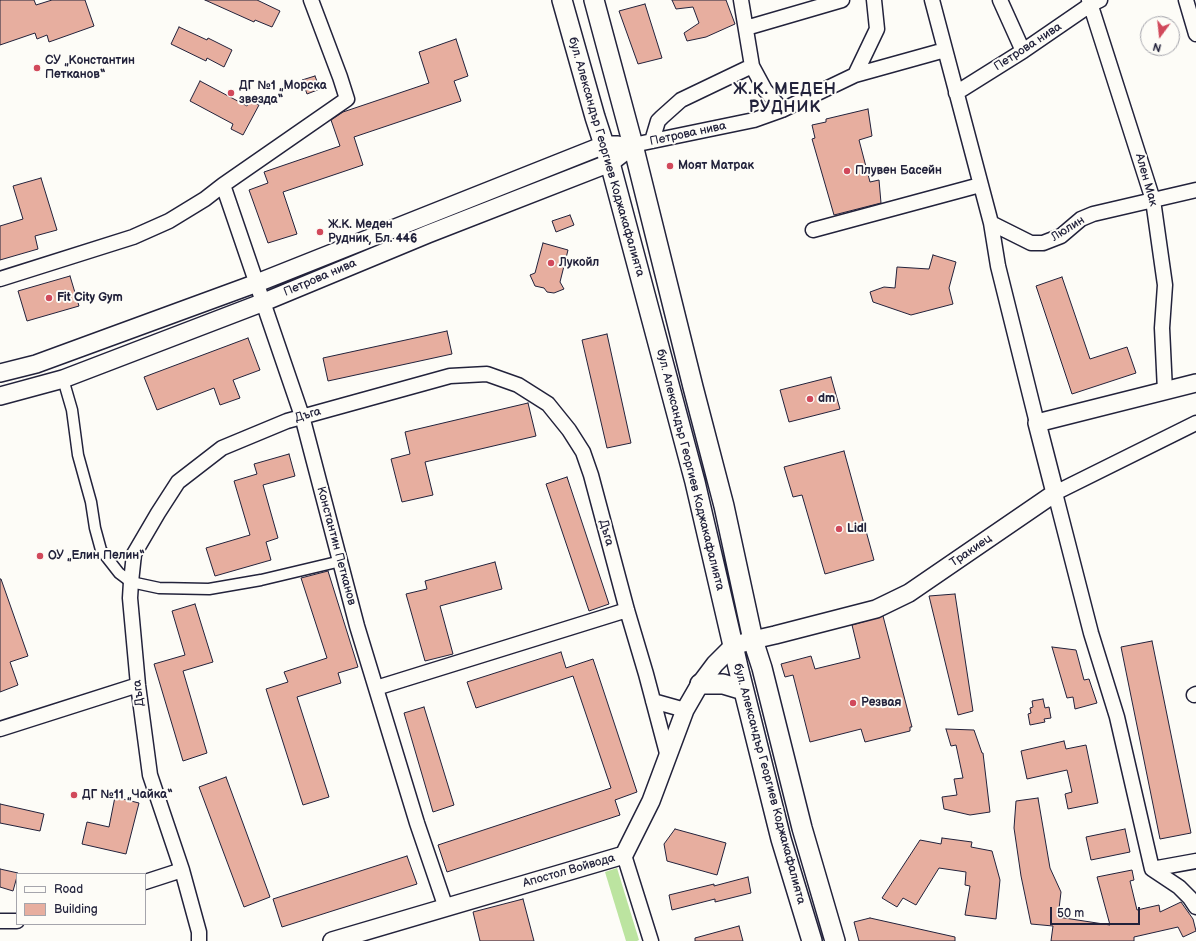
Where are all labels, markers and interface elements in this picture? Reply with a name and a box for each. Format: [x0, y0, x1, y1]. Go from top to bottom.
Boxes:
north arrow [1140, 16, 1180, 56]
street label: Петрова нива [991, 20, 1065, 74]
street label: бул. Александър Георгиев Коджакафалията [565, 36, 647, 278]
text: N [1151, 40, 1163, 54]
place label: СУ „Константин Петканов“ [45, 54, 135, 82]
marker: СУ „Константин Петканов“ [32, 63, 42, 73]
place label: ДГ №1 „Морска звезда“ [239, 79, 327, 107]
district label: Ж.К. МЕДЕН РУДНИК [733, 80, 837, 118]
marker: ДГ №1 „Морска звезда“ [226, 88, 236, 98]
street label: Петрова нива [648, 119, 728, 149]
street label: Ален Мак [1132, 152, 1160, 208]
place label: Моят Матрак [678, 159, 754, 173]
marker: Моят Матрак [665, 161, 675, 171]
place label: Плувен Басейн [855, 164, 942, 178]
marker: Плувен Басейн [842, 166, 852, 176]
street label: Люлин [1049, 213, 1087, 245]
place label: Ж.К. Меден Рудник, Бл. 446 [328, 218, 417, 246]
marker: Ж.К. Меден Рудник, Бл. 446 [315, 227, 325, 237]
street label: Петрова нива [281, 256, 359, 300]
place label: Лукойл [559, 256, 599, 270]
marker: Лукойл [546, 258, 556, 268]
place label: Fit City Gym [57, 291, 123, 305]
marker: Fit City Gym [44, 293, 54, 303]
street label: бул. Александър Георгиев Коджакафалията [653, 348, 727, 592]
place label: dm [818, 392, 835, 406]
marker: dm [805, 394, 815, 404]
street label: Дъга [293, 404, 323, 426]
street label: Константин Петканов [313, 485, 359, 607]
street label: Дъга [596, 518, 616, 548]
place label: Lidl [847, 522, 867, 536]
marker: Lidl [834, 524, 844, 534]
street label: Тракиец [947, 532, 995, 570]
place label: ОУ „Елин Пелин“ [48, 549, 145, 563]
marker: ОУ „Елин Пелин“ [35, 551, 45, 561]
street label: бул. Александър Георгиев Коджакафалията [730, 662, 808, 906]
street label: Дъга [130, 679, 148, 707]
place label: Резвая [861, 696, 901, 710]
marker: Резвая [848, 698, 858, 708]
place label: ДГ №11 „Чайка“ [82, 788, 173, 802]
marker: ДГ №11 „Чайка“ [69, 790, 79, 800]
street label: Апостол Войвода [521, 851, 617, 891]
legend [16, 873, 146, 925]
text: Road [54, 882, 83, 897]
scale bar [1052, 899, 1142, 925]
text: Building [54, 902, 98, 917]
text: 50 m [1057, 906, 1084, 921]

